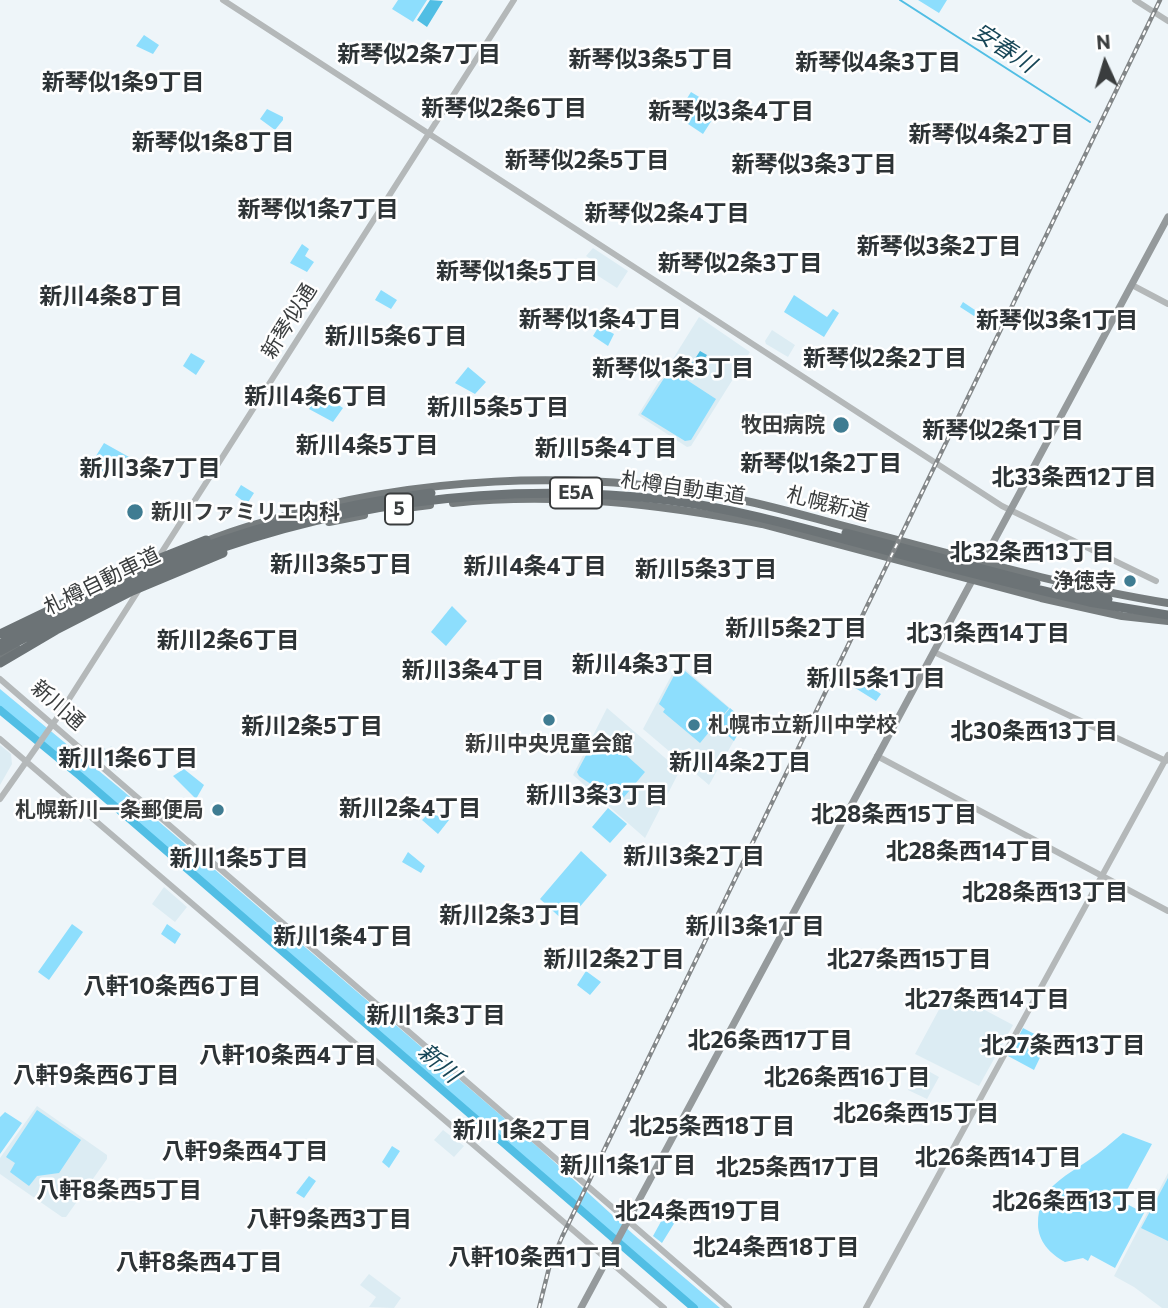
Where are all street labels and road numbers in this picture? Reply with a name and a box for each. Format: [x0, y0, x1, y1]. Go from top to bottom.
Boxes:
street label: 新琴似通 [256, 279, 322, 363]
street label: 札樽自動車道 [619, 467, 747, 509]
road number: E5A [550, 478, 602, 508]
street label: 札幌新道 [784, 482, 872, 526]
road number: 5 [385, 494, 413, 524]
street label: 札樽自動車道 [40, 542, 164, 620]
street label: 新川通 [26, 675, 90, 735]

